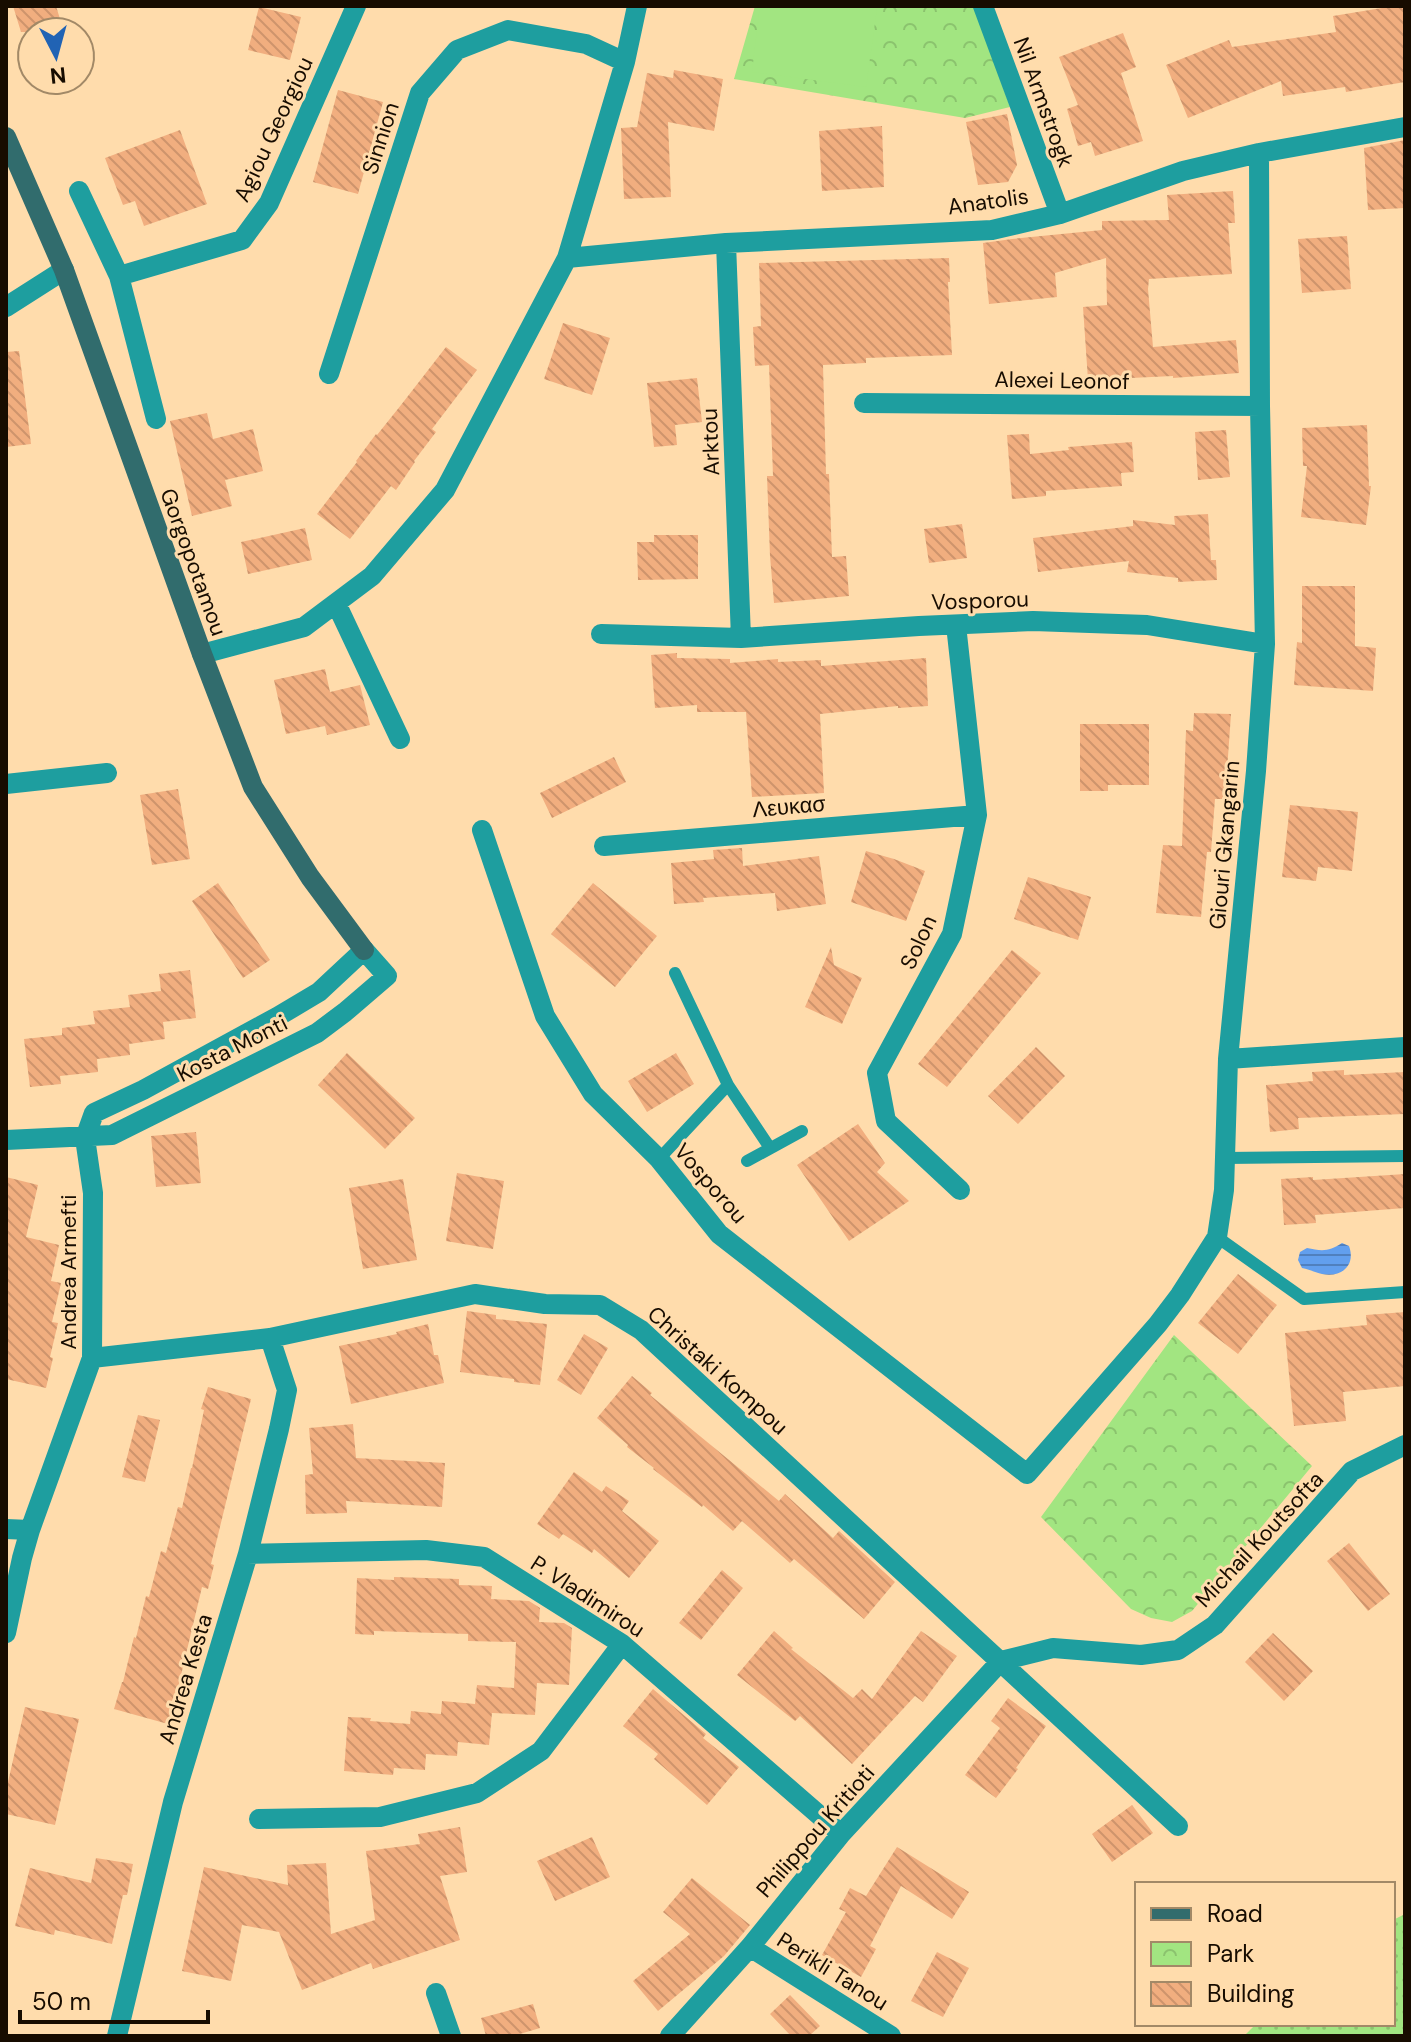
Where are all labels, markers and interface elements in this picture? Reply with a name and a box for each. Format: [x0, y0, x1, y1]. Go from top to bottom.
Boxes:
north arrow [16, 16, 96, 96]
street label: Nil Armstrogk [1007, 33, 1080, 171]
street label: Agiou Georgiou [227, 52, 320, 206]
text: N [49, 60, 68, 91]
street label: Sinnion [355, 98, 406, 178]
street label: Anatolis [946, 181, 1030, 222]
street label: Alexei Leonof [994, 365, 1130, 396]
street label: Arktou [695, 408, 726, 476]
street label: Gorgopotamou [153, 485, 234, 640]
street label: Vosporou [931, 584, 1029, 617]
street label: Giouri Gkangarin [1203, 759, 1246, 931]
street label: Λευκασ [751, 789, 827, 824]
street label: Solon [893, 911, 944, 974]
street label: Kosta Monti [172, 1008, 292, 1089]
street label: Vosporou [668, 1137, 754, 1230]
street label: Andrea Armefti [54, 1194, 83, 1350]
street label: Christaki Kompou [641, 1300, 794, 1441]
street label: Michail Koutsofta [1189, 1465, 1330, 1613]
street label: P. Vladimirou [525, 1549, 650, 1644]
street label: Andrea Kesta [152, 1610, 219, 1748]
street label: Philippou Kritioti [750, 1759, 881, 1904]
legend [1135, 1882, 1395, 2026]
text: Road [1207, 1898, 1263, 1929]
street label: Perikli Tanou [772, 1926, 894, 2017]
text: Park [1207, 1938, 1254, 1969]
scale bar [20, 1974, 208, 2024]
text: Building [1207, 1978, 1294, 2009]
text: 50 m [32, 1986, 91, 2017]

